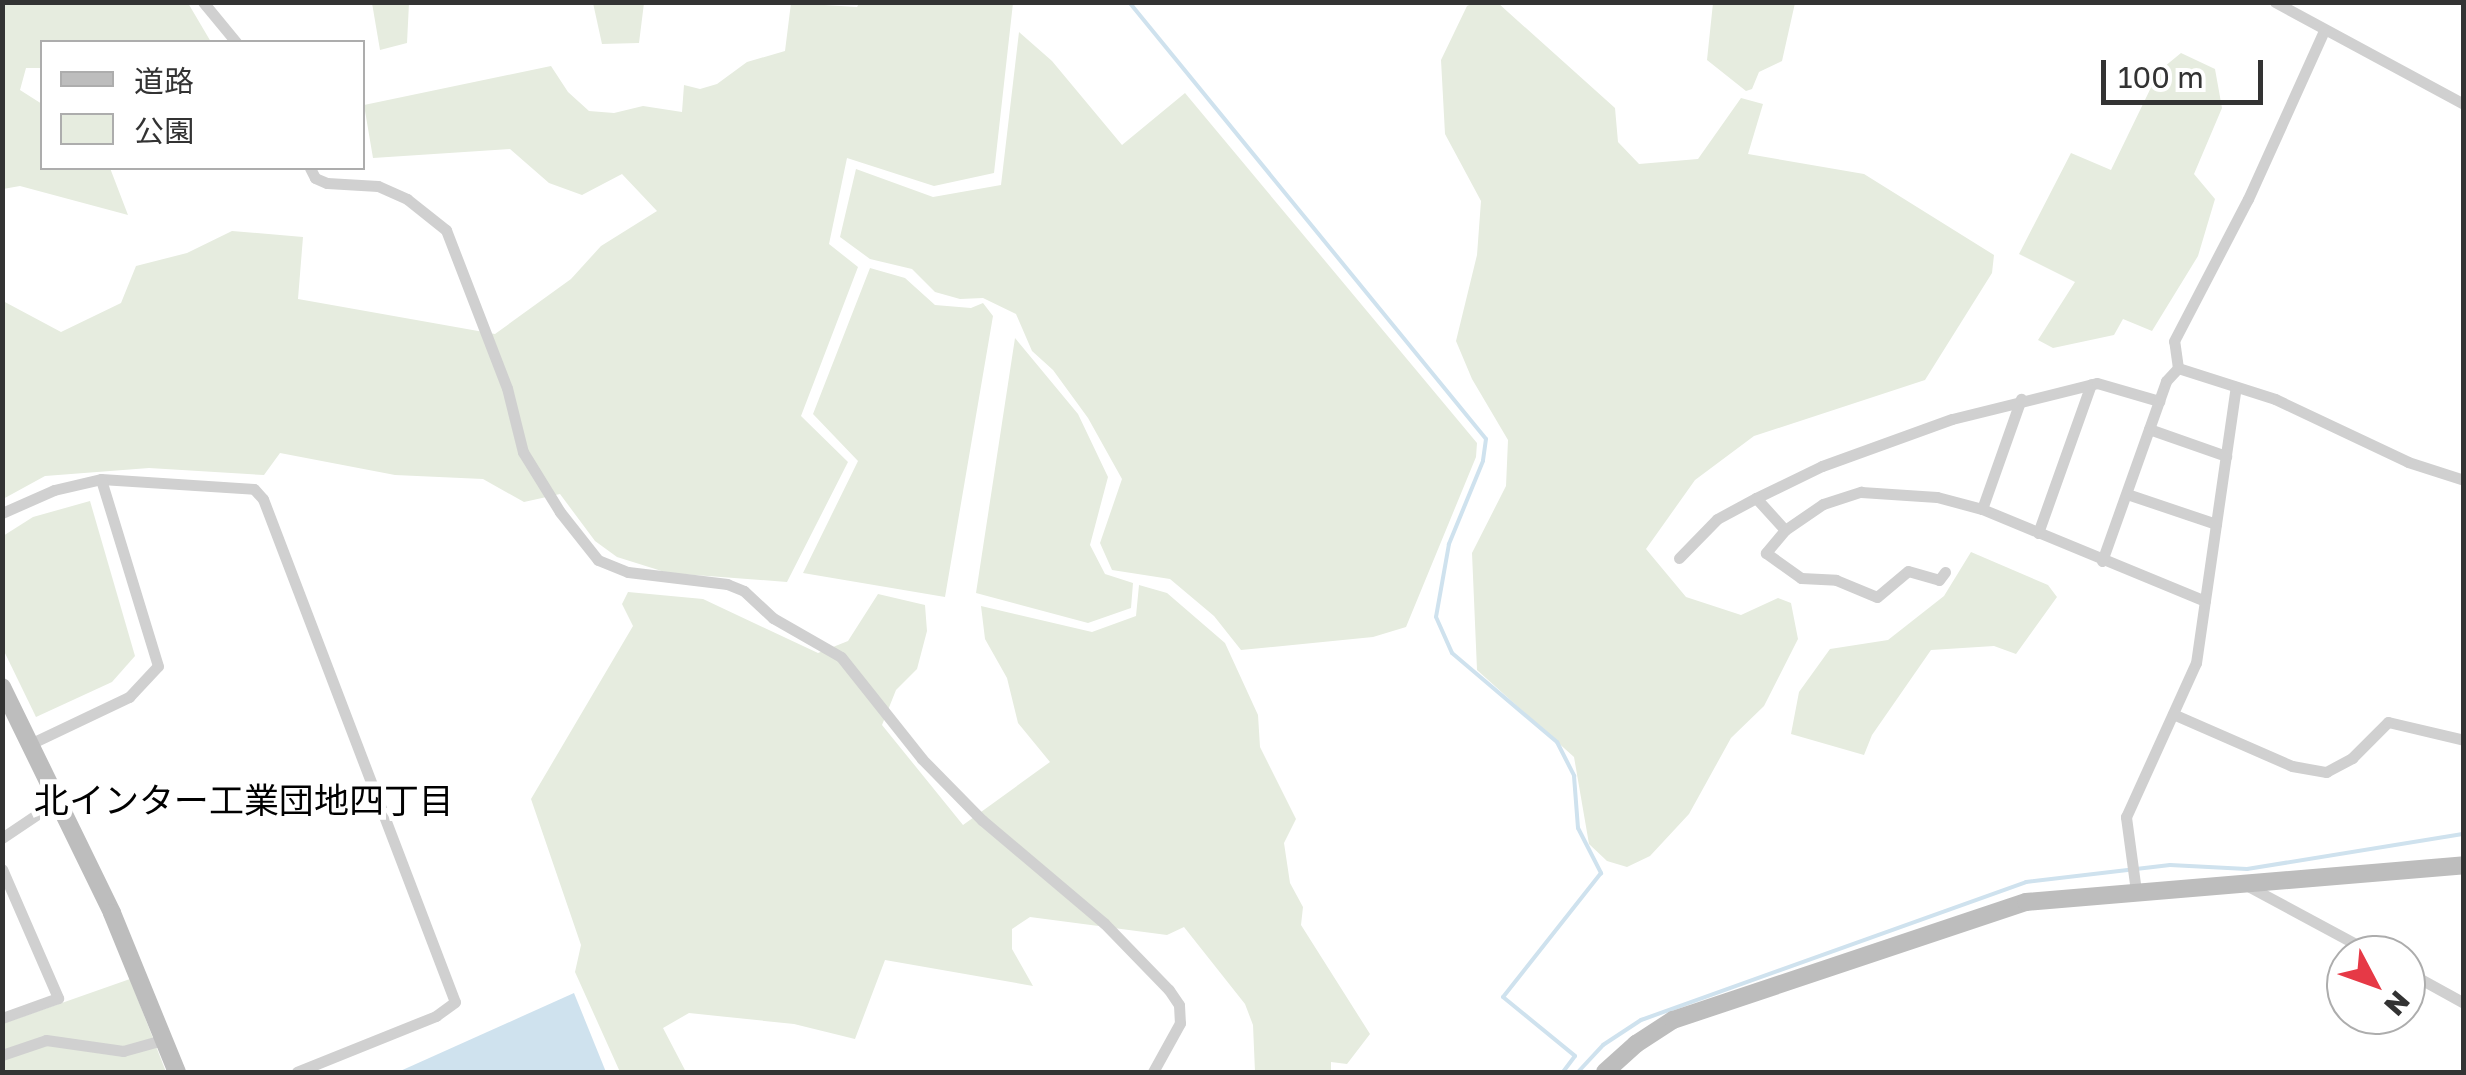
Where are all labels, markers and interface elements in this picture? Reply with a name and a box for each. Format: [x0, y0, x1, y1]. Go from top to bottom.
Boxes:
legend [40, 40, 365, 170]
scale bar [2106, 40, 2268, 102]
text: 100 m [2118, 59, 2204, 95]
text: 道路 [134, 63, 194, 99]
text: 公園 [134, 113, 194, 149]
district label: 北インター工業団地四丁目 [34, 779, 454, 821]
north arrow [2326, 935, 2426, 1035]
text: N [2378, 985, 2417, 1023]

